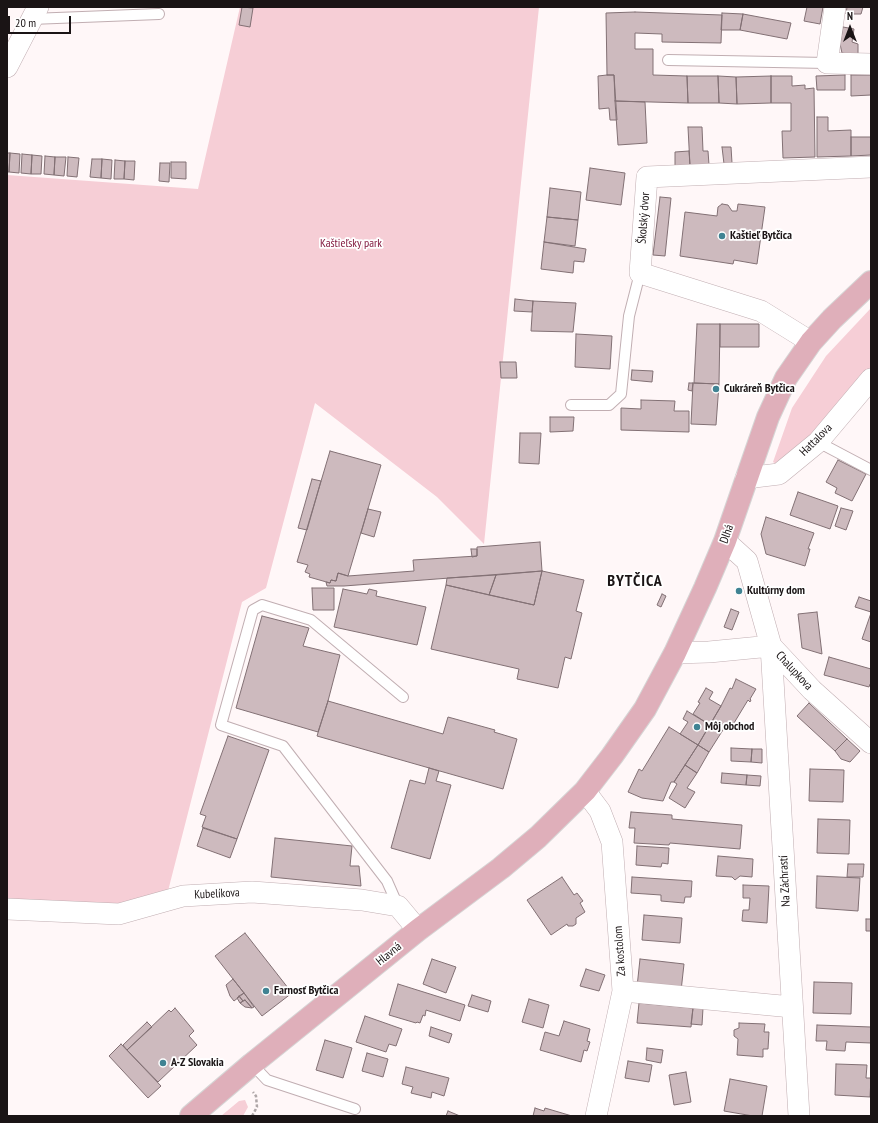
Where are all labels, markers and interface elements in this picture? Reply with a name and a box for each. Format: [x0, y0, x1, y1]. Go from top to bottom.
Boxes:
scale bar [10, 8, 73, 34]
north arrow [830, 8, 870, 48]
text: N [847, 9, 853, 23]
text: 20 m [15, 15, 36, 30]
street label: Školský dvor [635, 192, 653, 244]
place label: Kaštieľ Bytčica [730, 229, 792, 243]
marker: Kaštieľ Bytčica [717, 231, 727, 241]
park label: Kaštieľsky park [320, 237, 382, 251]
place label: Cukráreň Bytčica [724, 382, 795, 396]
marker: Cukráreň Bytčica [711, 384, 721, 394]
street label: Hattalova [797, 421, 835, 459]
street label: Dlhá [717, 523, 737, 545]
district label: BYTČICA [607, 571, 663, 591]
place label: Kultúrny dom [747, 584, 805, 598]
marker: Kultúrny dom [734, 586, 744, 596]
street label: Chalupkova [772, 649, 816, 693]
place label: Môj obchod [705, 720, 754, 734]
marker: Môj obchod [692, 722, 702, 732]
street label: Na Záchrastí [776, 855, 794, 907]
street label: Kubelíkova [194, 886, 240, 902]
street label: Za kostolom [611, 925, 629, 977]
street label: Hlavná [373, 939, 405, 969]
place label: Farnosť Bytčica [274, 984, 338, 998]
marker: Farnosť Bytčica [261, 986, 271, 996]
place label: A-Z Slovakia [171, 1056, 224, 1070]
marker: A-Z Slovakia [158, 1058, 168, 1068]

